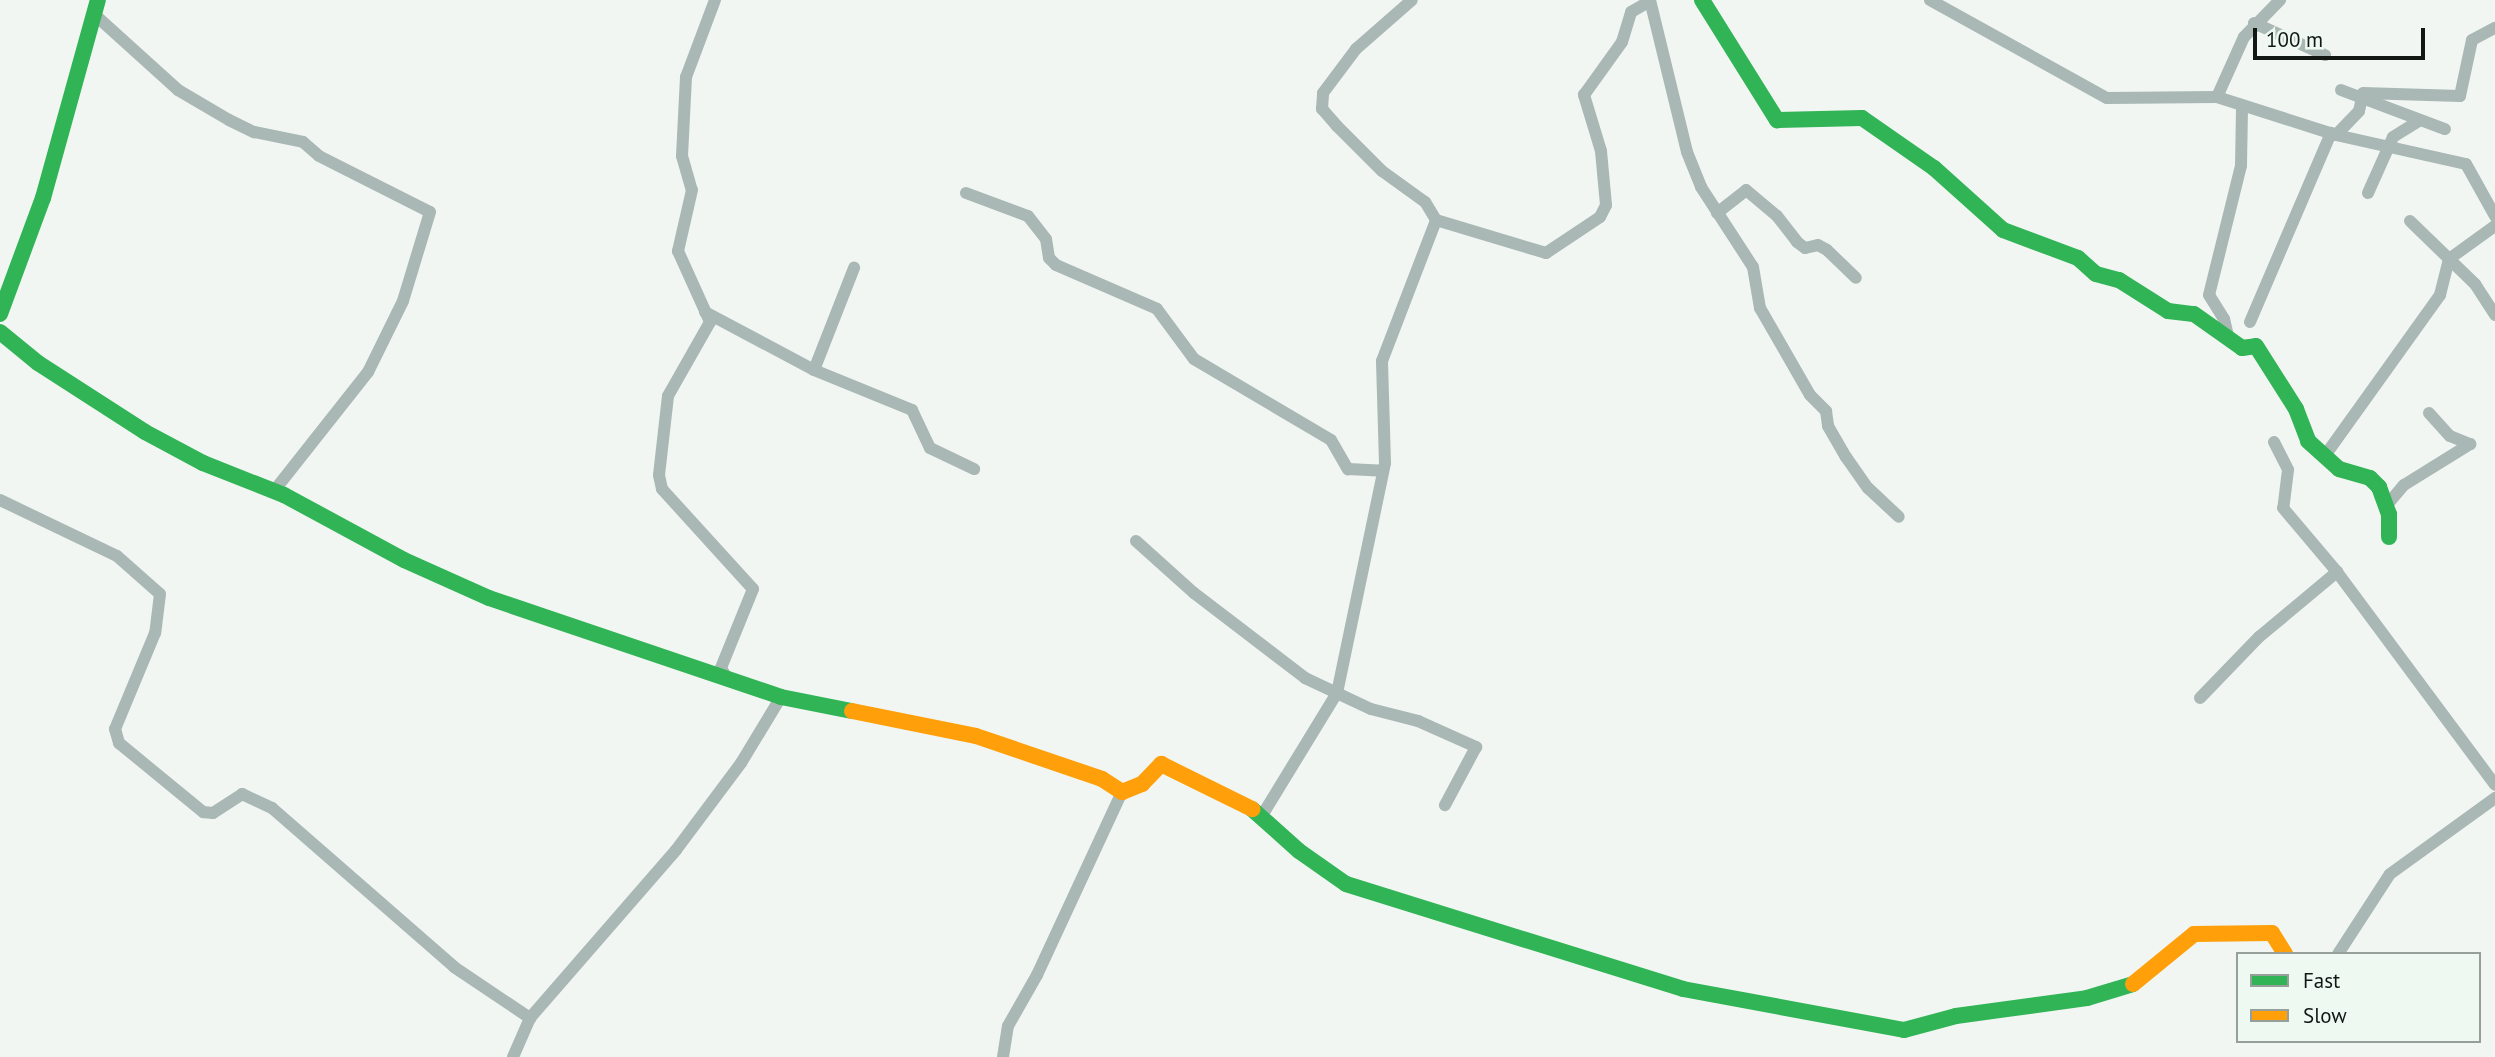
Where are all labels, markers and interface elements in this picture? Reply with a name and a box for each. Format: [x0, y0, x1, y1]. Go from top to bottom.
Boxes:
scale bar [2257, 14, 2428, 58]
text: 100 m [2266, 26, 2323, 53]
legend [2236, 952, 2481, 1043]
text: Fast [2303, 967, 2340, 994]
text: Slow [2303, 1002, 2347, 1029]

